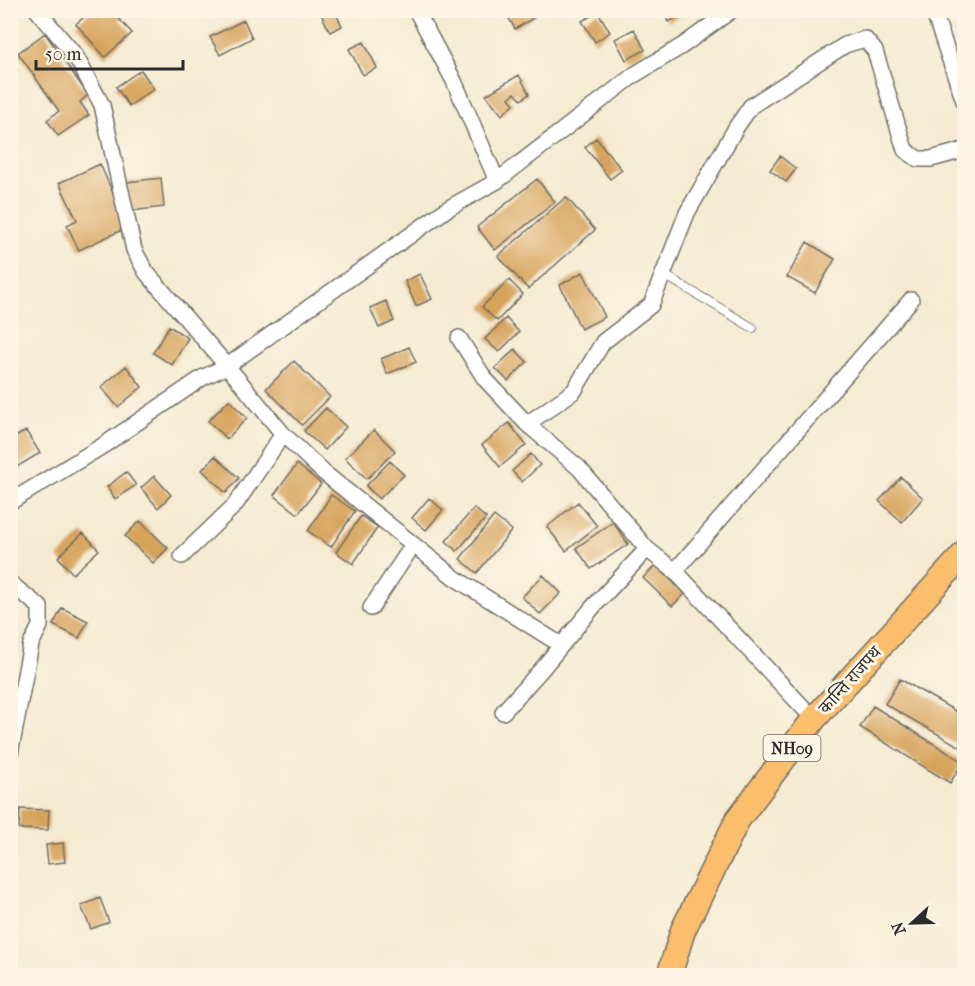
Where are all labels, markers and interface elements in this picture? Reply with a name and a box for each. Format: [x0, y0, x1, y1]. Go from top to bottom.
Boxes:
scale bar [36, 33, 183, 71]
text: 50 m [45, 44, 82, 65]
street label: कान्ति राजपथ [814, 641, 887, 719]
road number: NH09 [764, 735, 820, 761]
north arrow [882, 893, 942, 953]
text: N [887, 918, 910, 938]

